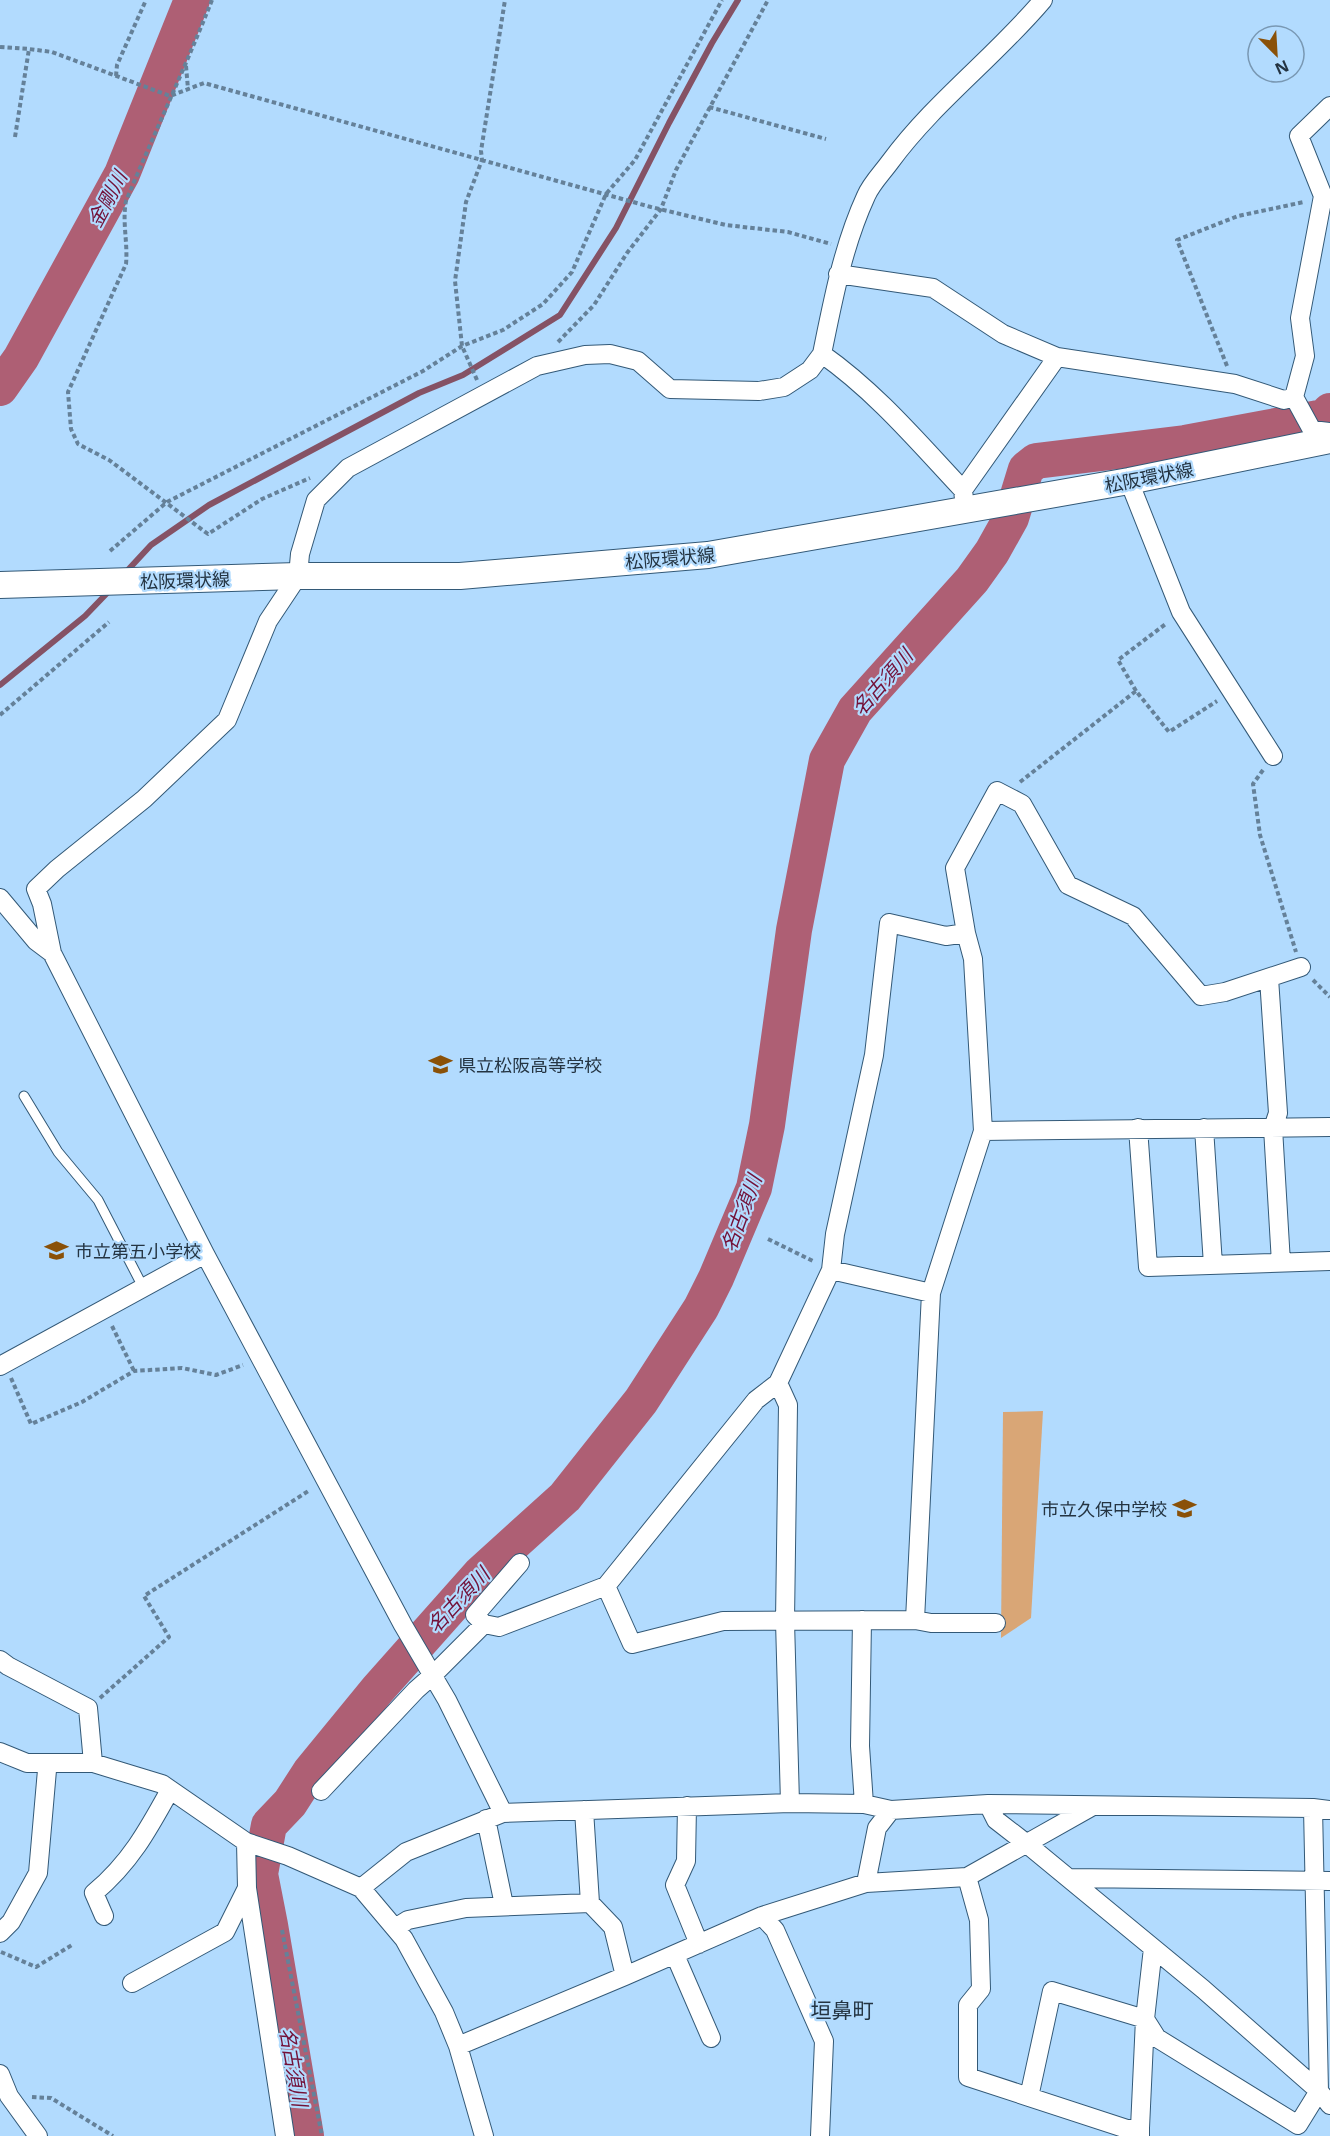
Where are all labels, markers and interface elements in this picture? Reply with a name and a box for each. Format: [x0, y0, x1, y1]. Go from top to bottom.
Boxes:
north arrow [1246, 24, 1306, 84]
text: N [1272, 55, 1293, 80]
water label: 金剛川 [81, 164, 134, 232]
street label: 松阪環状線 [1103, 457, 1195, 497]
street label: 松阪環状線 [624, 542, 716, 574]
street label: 松阪環状線 [140, 566, 230, 594]
water label: 名古須川 [846, 641, 920, 721]
school or university icon: 県立松阪高等学校 [427, 1052, 453, 1078]
place label: 県立松阪高等学校 [458, 1053, 602, 1077]
water label: 名古須川 [715, 1169, 768, 1255]
school or university icon: 市立第五小学校 [44, 1238, 70, 1264]
place label: 市立第五小学校 [75, 1239, 201, 1263]
school or university icon: 市立久保中学校 [1172, 1496, 1198, 1522]
place label: 市立久保中学校 [1041, 1497, 1167, 1521]
water label: 名古須川 [421, 1560, 497, 1638]
district label: 垣鼻町 [811, 1996, 874, 2024]
water label: 名古須川 [274, 2025, 315, 2111]

